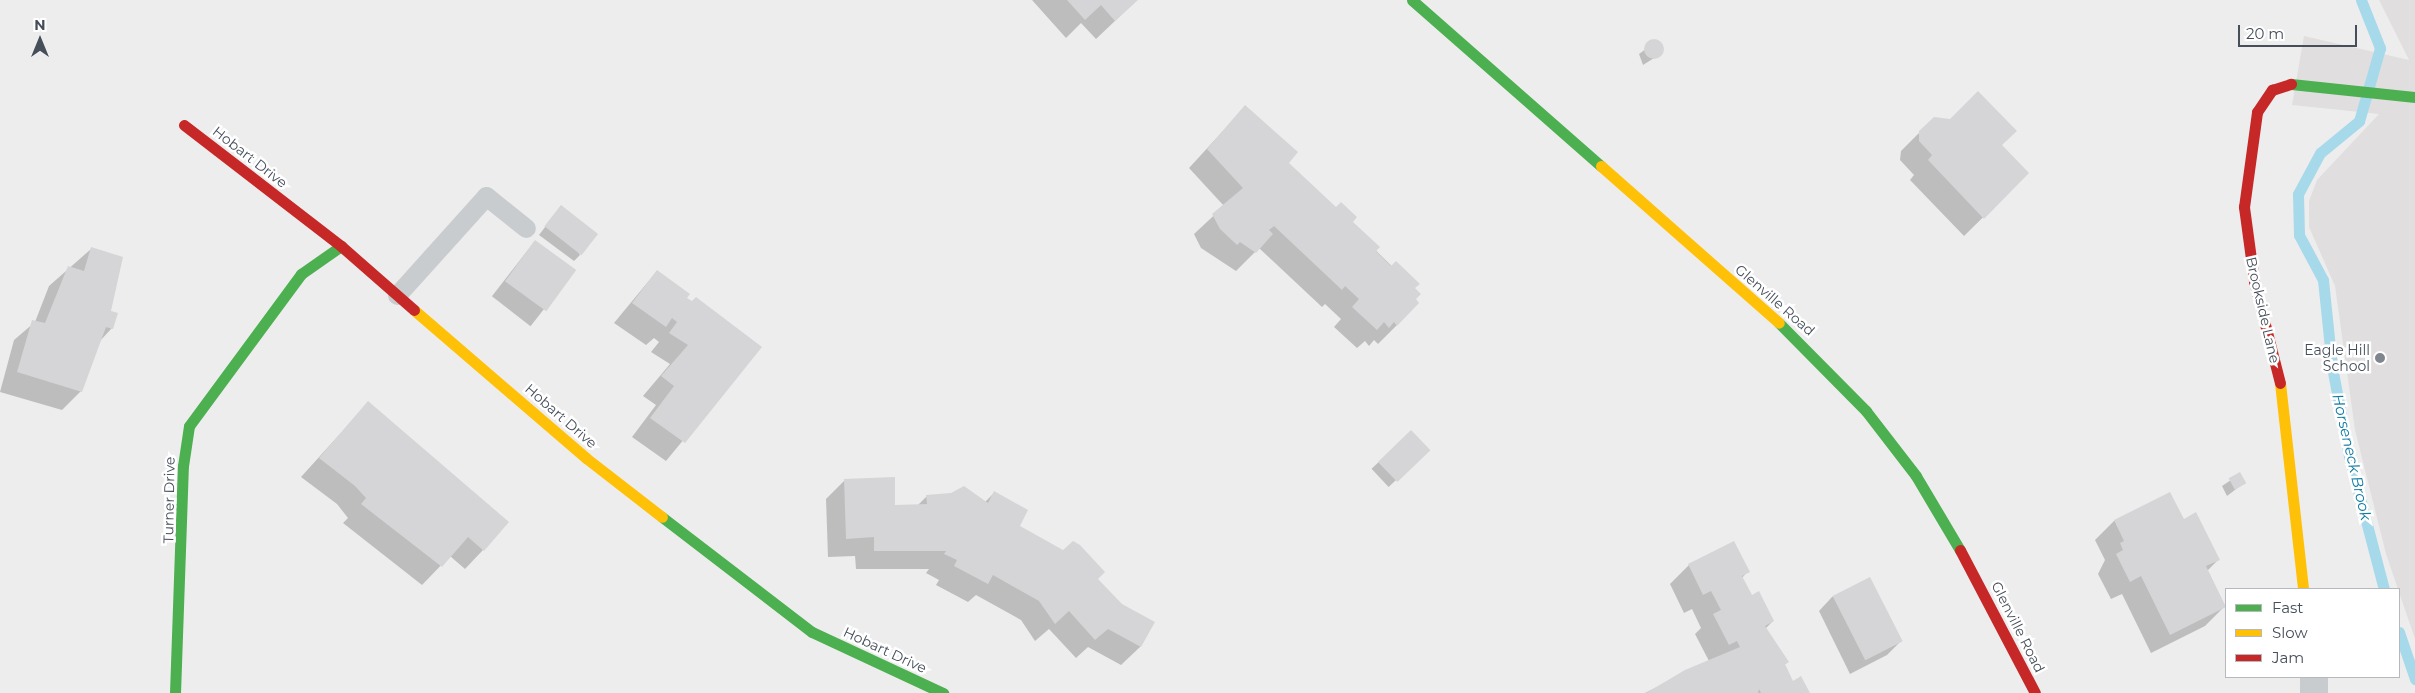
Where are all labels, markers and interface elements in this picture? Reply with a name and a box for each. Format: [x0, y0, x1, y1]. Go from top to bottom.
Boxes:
north arrow [15, 15, 65, 65]
scale bar [2240, 15, 2359, 47]
text: N [34, 16, 46, 34]
text: 20 m [2246, 24, 2284, 43]
street label: Hobart Drive [209, 123, 291, 191]
street label: Brookside Lane [2243, 255, 2283, 365]
street label: Glenville Road [1732, 261, 1818, 339]
place label: Eagle Hill School [2304, 342, 2370, 374]
marker: Eagle Hill School [2374, 352, 2386, 364]
street label: Hobart Drive [522, 380, 600, 452]
water label: Horseneck Brook [2329, 392, 2375, 522]
street label: Turner Drive [160, 457, 178, 543]
street label: Glenville Road [1988, 579, 2048, 675]
legend [2225, 588, 2400, 678]
text: Fast [2272, 598, 2303, 617]
street label: Hobart Drive [841, 623, 929, 677]
text: Slow [2272, 623, 2308, 642]
text: Jam [2272, 648, 2304, 667]

